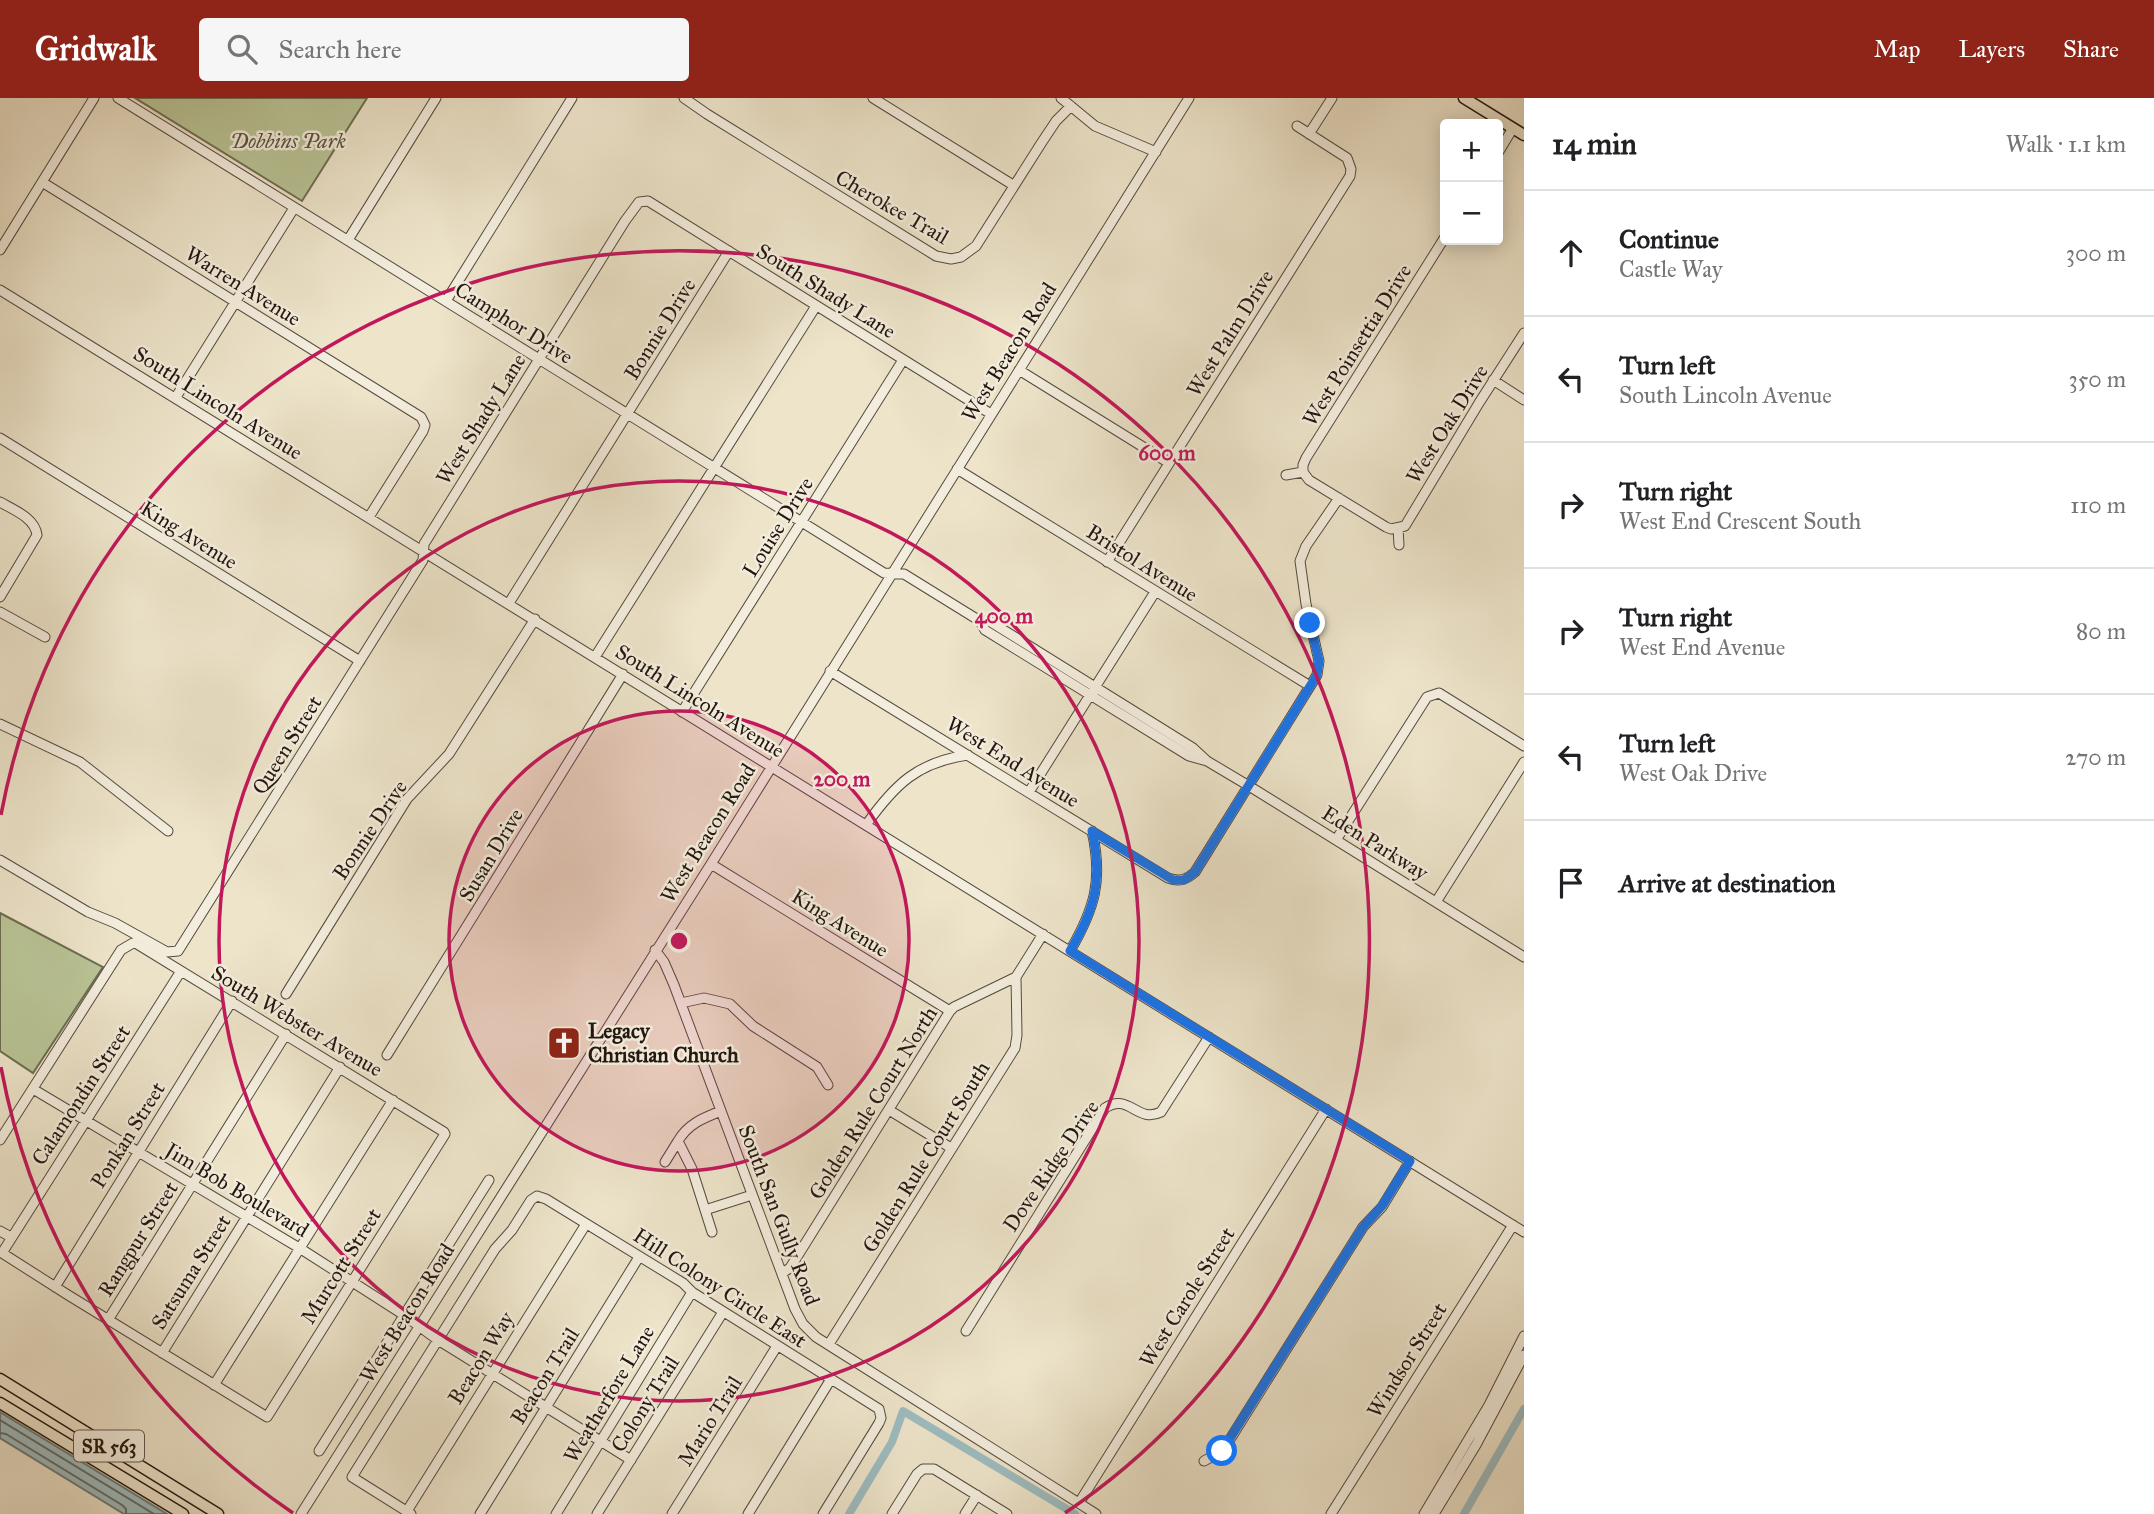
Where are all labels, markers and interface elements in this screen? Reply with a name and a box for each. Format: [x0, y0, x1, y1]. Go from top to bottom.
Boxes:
search box [199, 18, 689, 81]
text: Gridwalk [35, 29, 157, 69]
icon: search [223, 30, 261, 68]
text: Search here [279, 33, 402, 65]
text: Map [1874, 34, 1921, 64]
text: Layers [1959, 34, 2025, 64]
text: Share [2063, 34, 2119, 64]
map controls [1440, 119, 1503, 245]
button: + [1440, 119, 1503, 182]
text: 14 min [1552, 126, 1637, 162]
park label: Dobbins Park [230, 128, 346, 154]
text: Walk · 1.1 km [2006, 130, 2126, 158]
street label: Cherokee Trail [831, 164, 954, 250]
button: − [1440, 182, 1503, 245]
text: Continue [1619, 223, 1719, 255]
icon: ahead [1552, 234, 1590, 272]
street label: South Shady Lane [751, 238, 901, 344]
text: 300 m [2066, 239, 2126, 267]
street label: Warren Avenue [181, 240, 306, 332]
text: Castle Way [1619, 255, 1723, 283]
street label: West Poinsettia Drive [1297, 259, 1417, 431]
street label: West Palm Drive [1181, 265, 1279, 401]
street label: Bonnie Drive [619, 273, 702, 385]
street label: Camphor Drive [450, 276, 578, 370]
street label: West Beacon Road [956, 277, 1062, 426]
street label: South Lincoln Avenue [129, 340, 308, 466]
street label: West Shady Lane [430, 349, 532, 489]
text: Turn left [1619, 349, 1715, 381]
street label: West Oak Drive [1400, 360, 1494, 488]
icon: left [1552, 360, 1590, 398]
text: 350 m [2068, 365, 2126, 393]
text: South Lincoln Avenue [1619, 381, 1832, 409]
text: 600 m [1138, 440, 1196, 466]
street label: Louise Drive [737, 472, 819, 582]
text: Turn right [1619, 475, 1732, 507]
icon: right [1552, 486, 1590, 524]
text: 110 m [2070, 491, 2126, 519]
street label: King Avenue [136, 495, 242, 575]
text: West End Crescent South [1619, 507, 1861, 535]
street label: Bristol Avenue [1081, 518, 1203, 608]
text: Turn right [1619, 601, 1732, 633]
text: 400 m [975, 603, 1034, 629]
route end [1294, 607, 1325, 638]
icon: right [1552, 612, 1590, 650]
text: 80 m [2076, 617, 2126, 645]
text: West End Avenue [1619, 633, 1785, 661]
street label: South Lincoln Avenue [611, 638, 790, 764]
street label: Queen Street [246, 690, 328, 799]
street label: West End Avenue [942, 711, 1085, 813]
text: Turn left [1619, 727, 1715, 759]
icon: left [1552, 738, 1590, 776]
text: 270 m [2065, 743, 2126, 771]
street label: West Beacon Road [655, 758, 761, 907]
text: West Oak Drive [1619, 759, 1767, 787]
text: 200 m [814, 766, 871, 792]
street label: Bonnie Drive [327, 775, 413, 885]
street label: Eden Parkway [1317, 800, 1434, 887]
street label: Susan Drive [453, 803, 529, 906]
icon: arrive [1552, 864, 1590, 902]
text: Arrive at destination [1619, 867, 1836, 899]
street label: King Avenue [787, 883, 893, 963]
centre of rings [667, 929, 691, 953]
street label: South Webster Avenue [207, 960, 387, 1082]
street label: Golden Rule Court North [803, 1001, 943, 1204]
place label: Legacy Christian Church [588, 1018, 739, 1068]
street label: Calamondin Street [26, 1020, 136, 1170]
church icon: Legacy Christian Church [545, 1024, 583, 1062]
street label: Golden Rule Court South [857, 1056, 996, 1257]
street label: Ponkan Street [85, 1077, 171, 1193]
street label: Dove Ridge Drive [997, 1095, 1105, 1237]
street label: South San Gully Road [733, 1121, 826, 1309]
street label: Jim Bob Boulevard [159, 1136, 314, 1243]
street label: Rangpur Street [92, 1176, 184, 1301]
street label: Murcott Street [295, 1203, 387, 1329]
street label: Satsuma Street [145, 1209, 237, 1334]
street label: Hill Colony Circle East [629, 1222, 812, 1354]
street label: West Carole Street [1134, 1222, 1241, 1372]
street label: West Beacon Road [354, 1238, 460, 1387]
street label: Windsor Street [1361, 1297, 1453, 1422]
street label: Beacon Way [442, 1306, 520, 1409]
street label: Weatherfore Lane [558, 1320, 660, 1467]
street label: Beacon Trail [505, 1323, 585, 1429]
street label: Colony Trail [605, 1351, 685, 1457]
street label: Mario Trail [672, 1371, 748, 1471]
road number: SR 563 [74, 1430, 144, 1462]
route start [1206, 1435, 1237, 1466]

